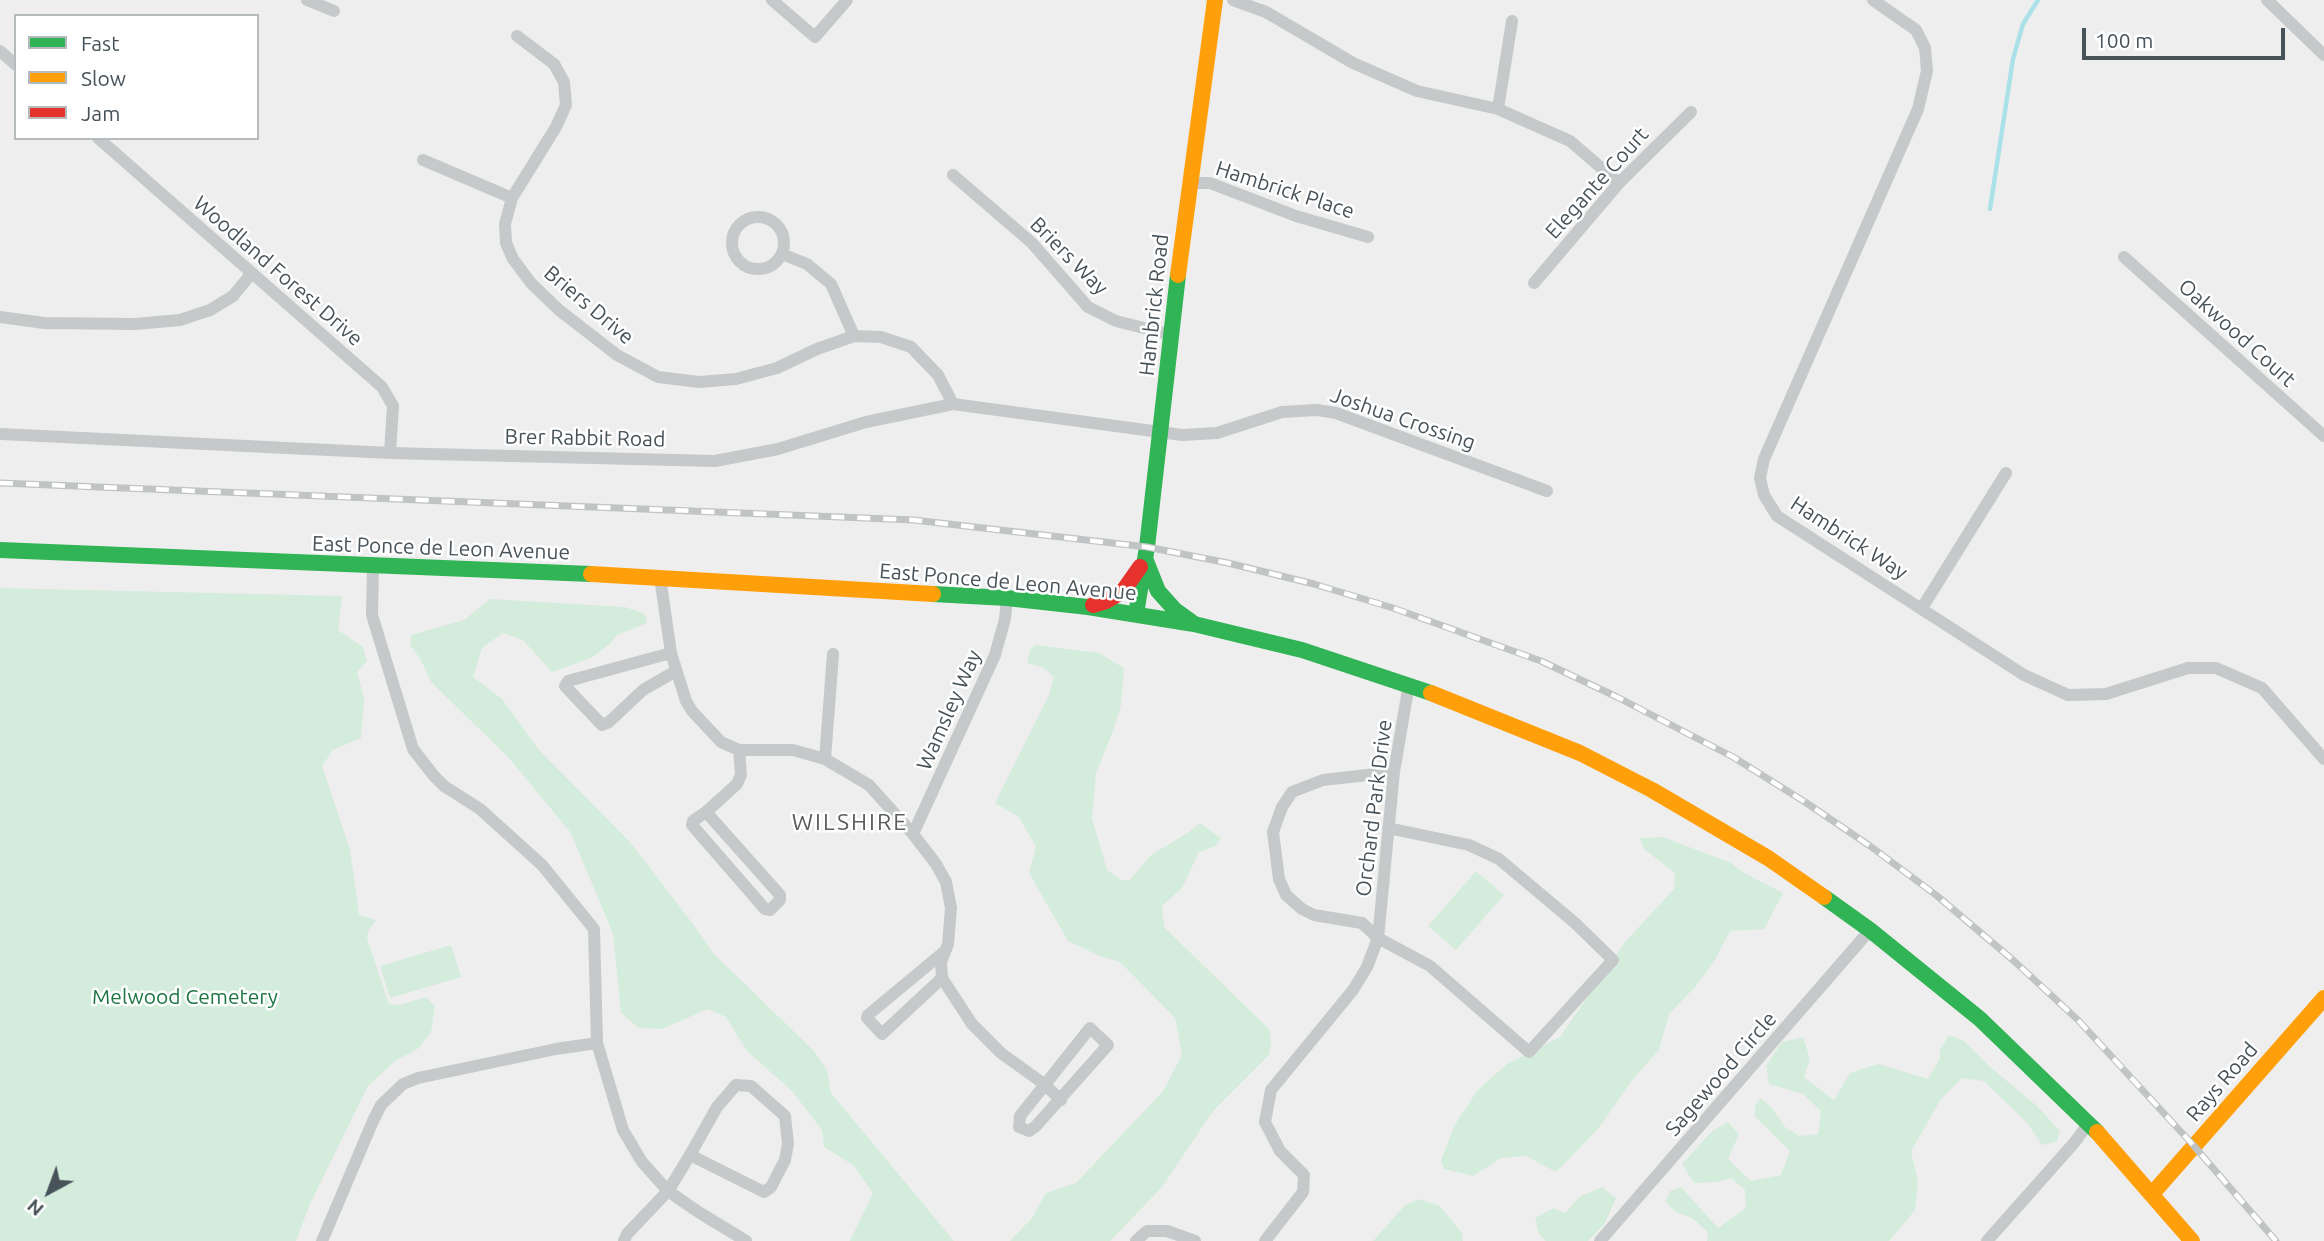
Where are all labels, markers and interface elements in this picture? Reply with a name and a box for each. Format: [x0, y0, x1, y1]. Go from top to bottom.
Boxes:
legend [14, 14, 259, 140]
scale bar [2086, 14, 2289, 58]
text: 100 m [2095, 28, 2153, 52]
text: Fast [81, 31, 119, 55]
text: Slow [81, 66, 126, 90]
text: Jam [81, 101, 120, 125]
street label: Elegante Court [1540, 122, 1654, 244]
street label: Hambrick Place [1213, 156, 1357, 224]
street label: Woodland Forest Drive [188, 191, 368, 351]
street label: Briers Way [1025, 212, 1113, 300]
street label: Hambrick Road [1134, 233, 1174, 377]
street label: Briers Drive [539, 260, 639, 350]
street label: Oakwood Court [2173, 274, 2301, 392]
street label: Joshua Crossing [1327, 382, 1479, 456]
street label: Brer Rabbit Road [504, 424, 666, 452]
street label: Hambrick Way [1786, 491, 1912, 585]
street label: East Ponce de Leon Avenue [312, 531, 570, 565]
street label: East Ponce de Leon Avenue [878, 558, 1138, 606]
street label: Wamsley Way [911, 646, 987, 774]
street label: Orchard Park Drive [1351, 718, 1397, 898]
district label: WILSHIRE [793, 808, 907, 836]
park label: Melwood Cemetery [92, 984, 278, 1010]
street label: Sagewood Circle [1660, 1007, 1782, 1141]
street label: Rays Road [2181, 1037, 2263, 1127]
north arrow [14, 1157, 84, 1227]
text: N [23, 1195, 48, 1221]

